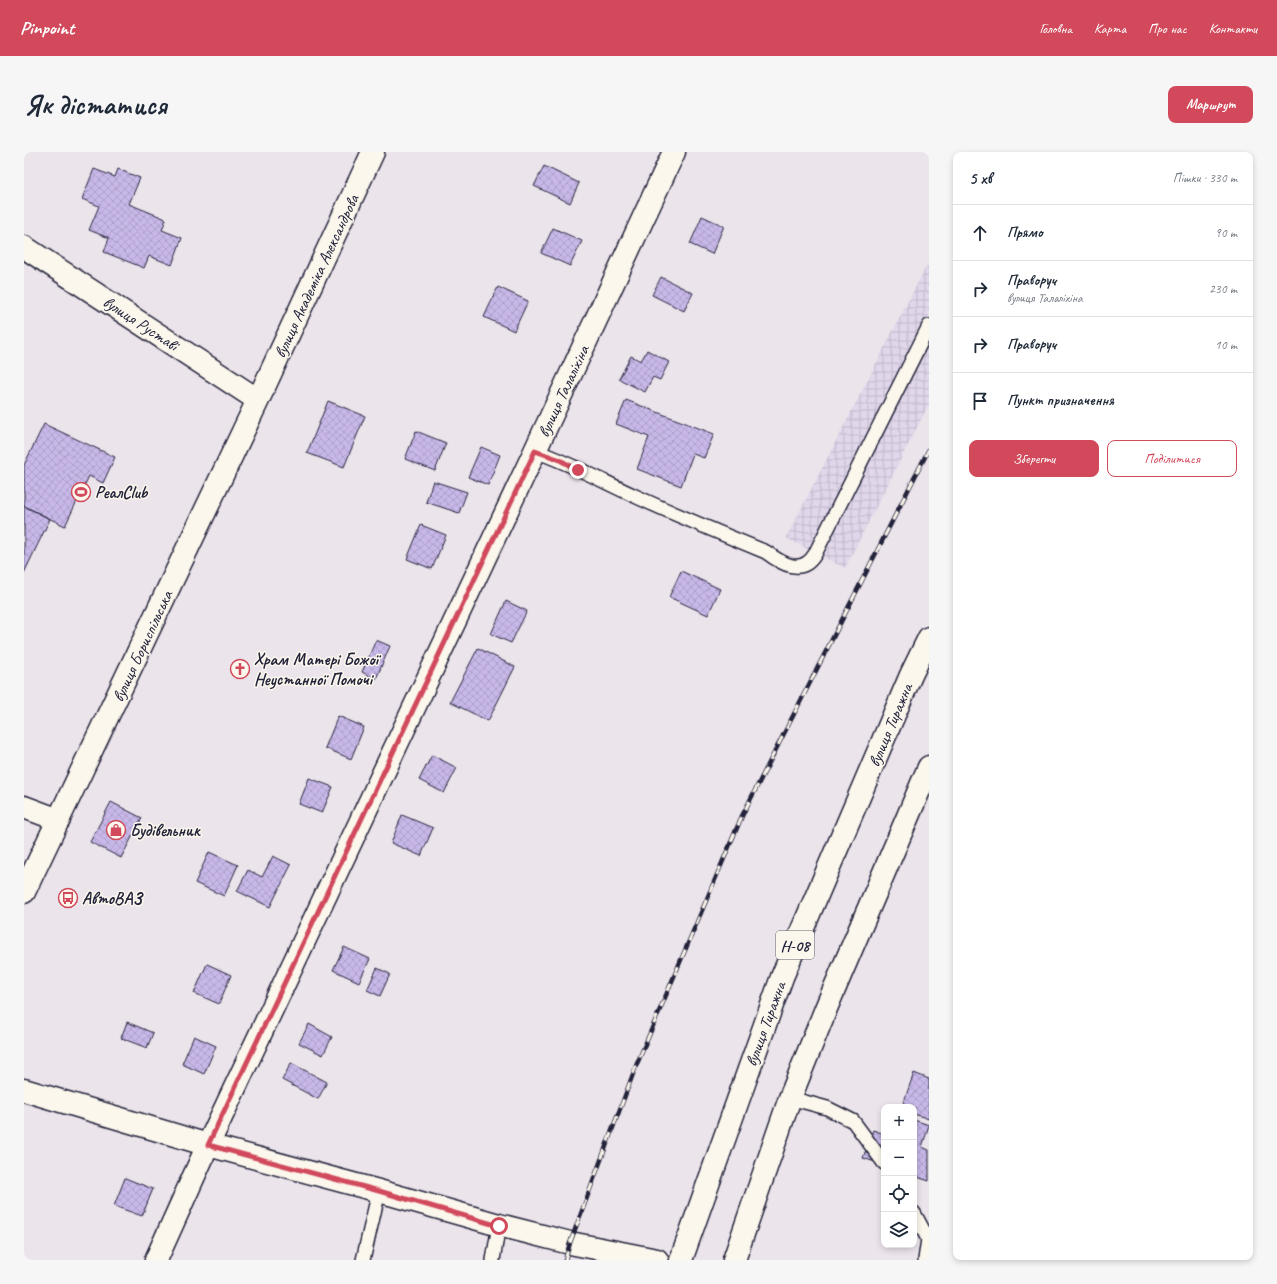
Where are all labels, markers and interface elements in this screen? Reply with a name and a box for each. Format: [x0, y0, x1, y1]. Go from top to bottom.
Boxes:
text: Pinpoint [20, 16, 74, 40]
text: Головна [1039, 20, 1072, 37]
text: Карта [1094, 20, 1126, 37]
text: Про нас [1148, 20, 1187, 37]
text: Контакти [1209, 20, 1257, 37]
button: Маршрут [1168, 86, 1253, 123]
text: Як дістатися [24, 87, 167, 122]
text: 5 хв [969, 168, 992, 189]
text: Пішки · 330 m [1173, 170, 1237, 186]
street label: вулиця Академіка Александрова [269, 190, 364, 361]
icon: ahead [969, 222, 991, 244]
text: Прямо [1007, 223, 1043, 242]
text: 90 m [1215, 225, 1237, 241]
text: Праворуч [1007, 271, 1056, 290]
icon: right [969, 278, 991, 300]
text: 230 m [1209, 281, 1237, 297]
text: вулиця Талаліхіна [1007, 290, 1083, 306]
street label: вулиця Руставі [99, 291, 184, 357]
icon: right [969, 334, 991, 356]
text: Праворуч [1007, 335, 1056, 354]
text: 10 m [1215, 337, 1237, 353]
street label: вулиця Талаліхіна [533, 340, 595, 441]
icon: arrive [969, 390, 991, 412]
text: Пункт призначення [1007, 391, 1114, 410]
button: Зберегти [969, 440, 1099, 477]
button: Поділитися [1107, 440, 1237, 477]
route end [569, 461, 587, 479]
sports icon: РеалClub [70, 481, 92, 503]
place label: РеалClub [95, 482, 149, 503]
street label: вулиця Бориспільська [108, 586, 178, 705]
place label: Храм Матері Божої Неустанної Помочі [254, 649, 382, 690]
church icon: Храм Матері Божої Неустанної Помочі [229, 658, 251, 680]
street label: вулиця Тиражна [864, 679, 918, 770]
shop icon: Будівельник [105, 819, 127, 841]
place label: Будівельник [130, 820, 201, 841]
bus stop icon: АвтоВАЗ [57, 887, 79, 909]
place label: АвтоВАЗ [82, 888, 144, 909]
road number: Н-08 [776, 931, 814, 959]
street label: вулиця Тиражна [740, 977, 791, 1069]
map controls [881, 1104, 917, 1248]
button: + [881, 1104, 917, 1140]
button: − [881, 1140, 917, 1176]
button: locate [881, 1176, 917, 1212]
button: layers [881, 1212, 917, 1248]
route start [490, 1217, 508, 1235]

